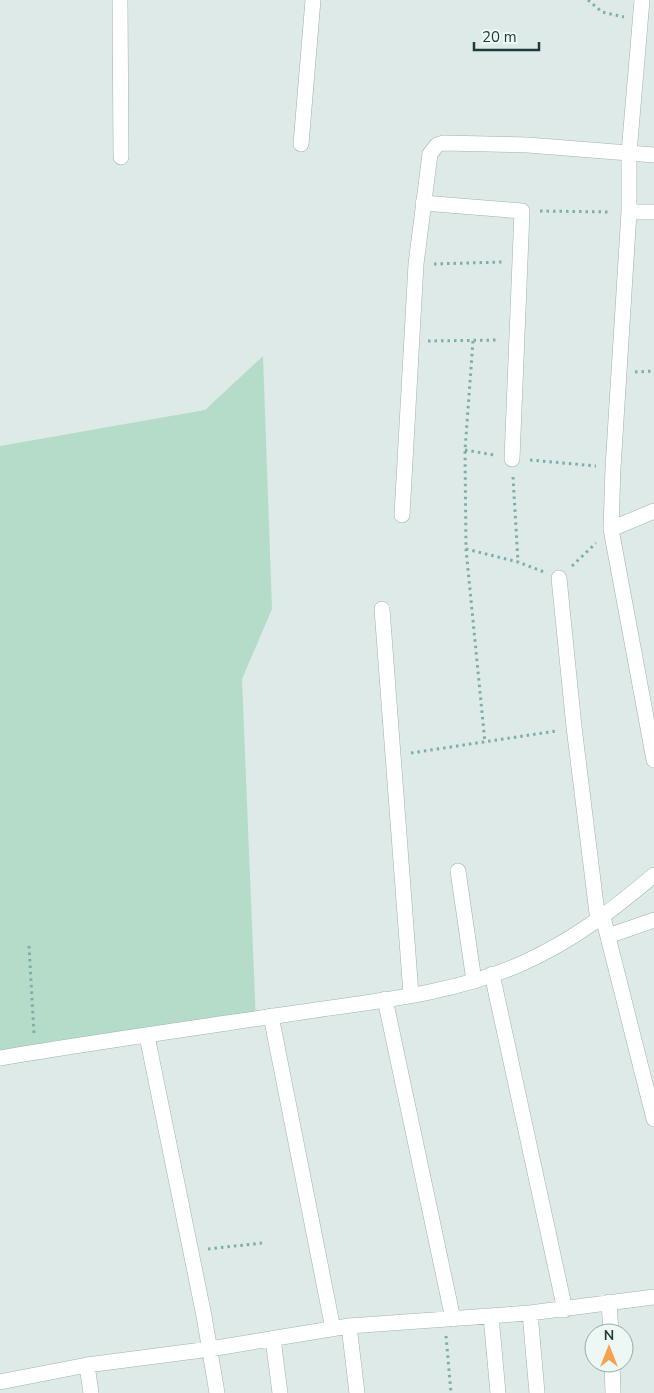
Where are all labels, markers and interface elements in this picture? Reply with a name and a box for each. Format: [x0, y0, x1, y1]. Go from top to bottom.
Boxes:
scale bar [474, 20, 539, 52]
text: 20 m [482, 27, 517, 47]
north arrow [584, 1323, 634, 1373]
text: N [604, 1326, 614, 1345]

